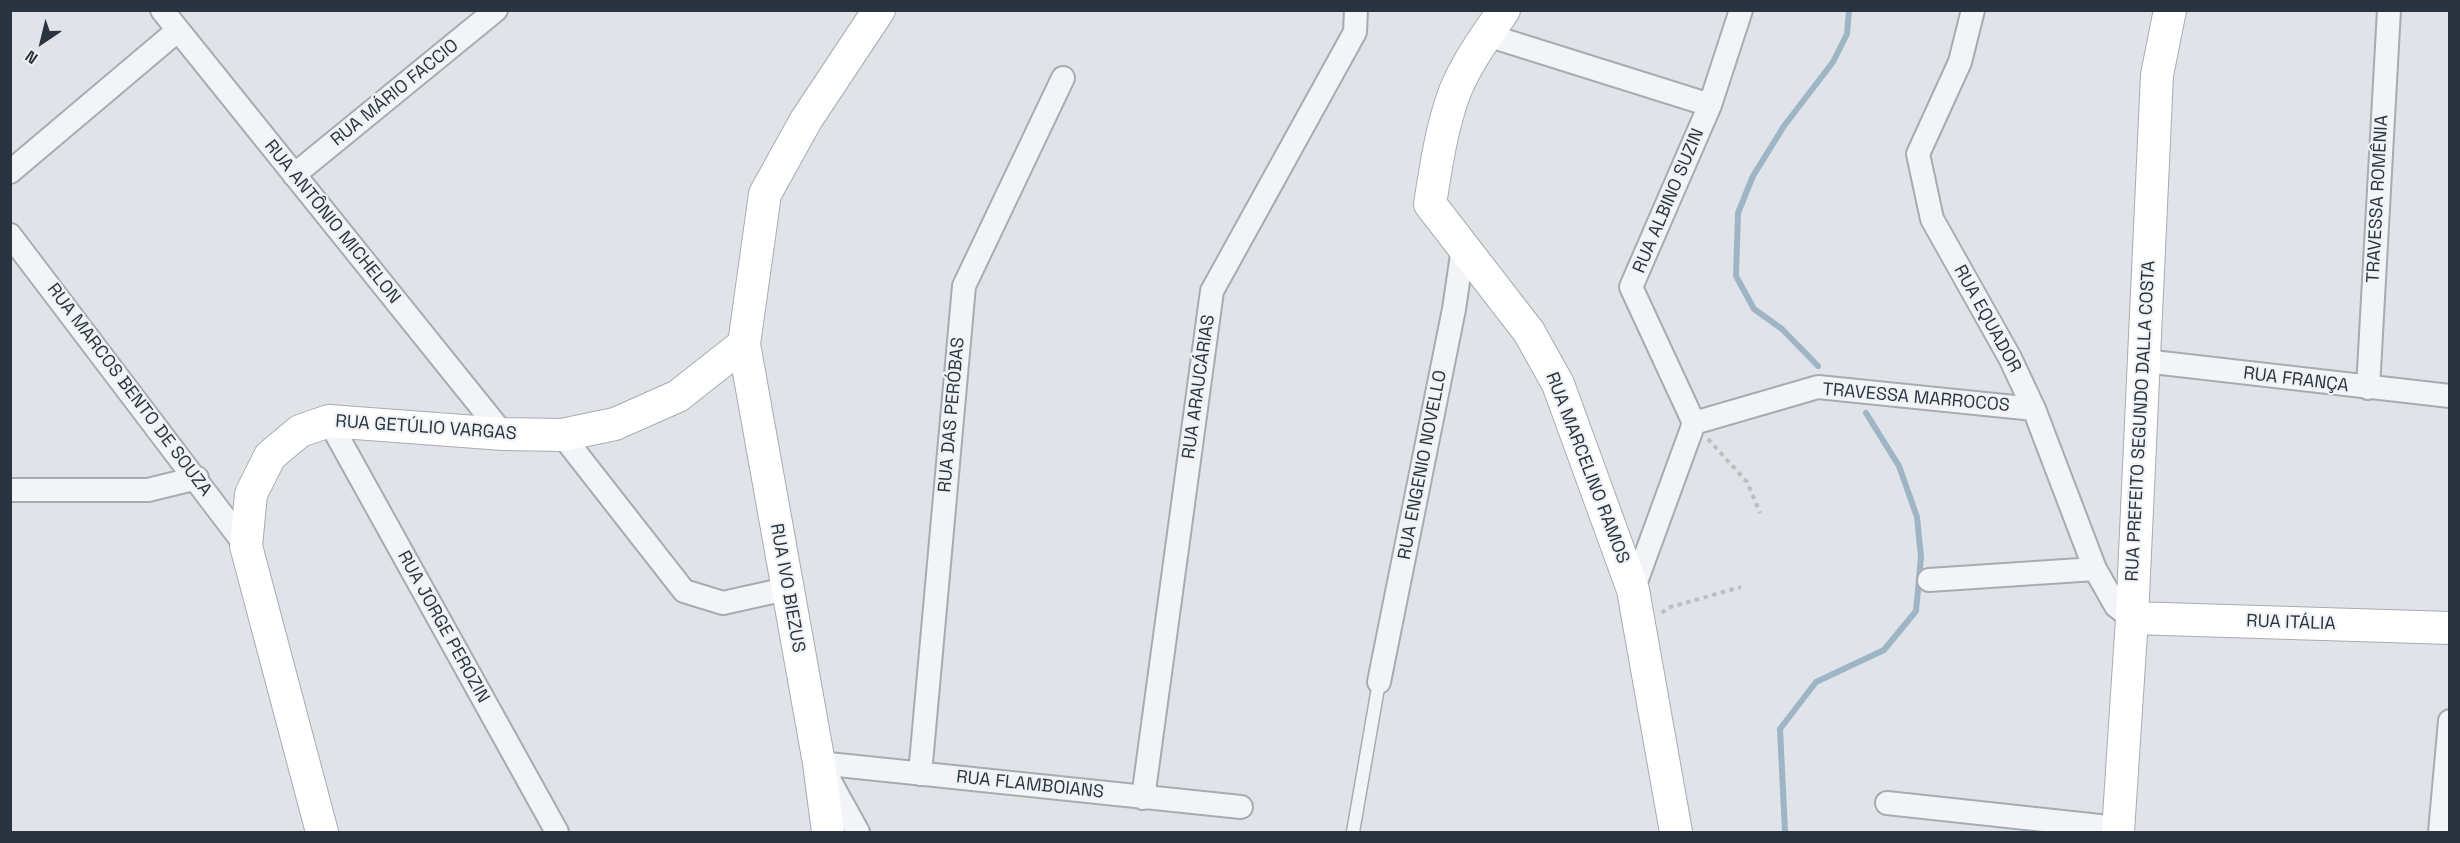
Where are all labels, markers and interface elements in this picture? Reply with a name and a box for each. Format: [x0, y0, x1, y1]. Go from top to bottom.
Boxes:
north arrow [12, 12, 72, 72]
street label: RUA MÁRIO FACCIO [327, 35, 463, 151]
text: N [21, 45, 42, 69]
street label: TRAVESSA ROMÊNIA [2363, 114, 2393, 284]
street label: RUA ALBINO SUZIN [1629, 125, 1709, 277]
street label: RUA ANTÔNIO MICHELON [259, 136, 405, 308]
street label: RUA PREFEITO SEGUNDO DALLA COSTA [2122, 260, 2160, 582]
street label: RUA EQUADOR [1949, 261, 2025, 377]
street label: RUA MARCOS BENTO DE SOUZA [42, 279, 216, 501]
street label: RUA ARAUCÁRIAS [1178, 313, 1220, 461]
street label: RUA DAS PERÓBAS [934, 336, 970, 494]
street label: RUA FRANÇA [2242, 363, 2350, 397]
street label: RUA ENGENIO NOVELLO [1394, 368, 1452, 562]
street label: RUA MARCELINO RAMOS [1541, 369, 1633, 567]
street label: TRAVESSA MARROCOS [1821, 379, 2011, 417]
street label: RUA GETÚLIO VARGAS [335, 411, 517, 445]
street label: RUA IVO BIEZUS [765, 522, 809, 654]
street label: RUA JORGE PEROZIN [392, 547, 494, 707]
street label: RUA ITÁLIA [2246, 611, 2336, 635]
street label: RUA FLAMBOIANS [955, 767, 1105, 803]

